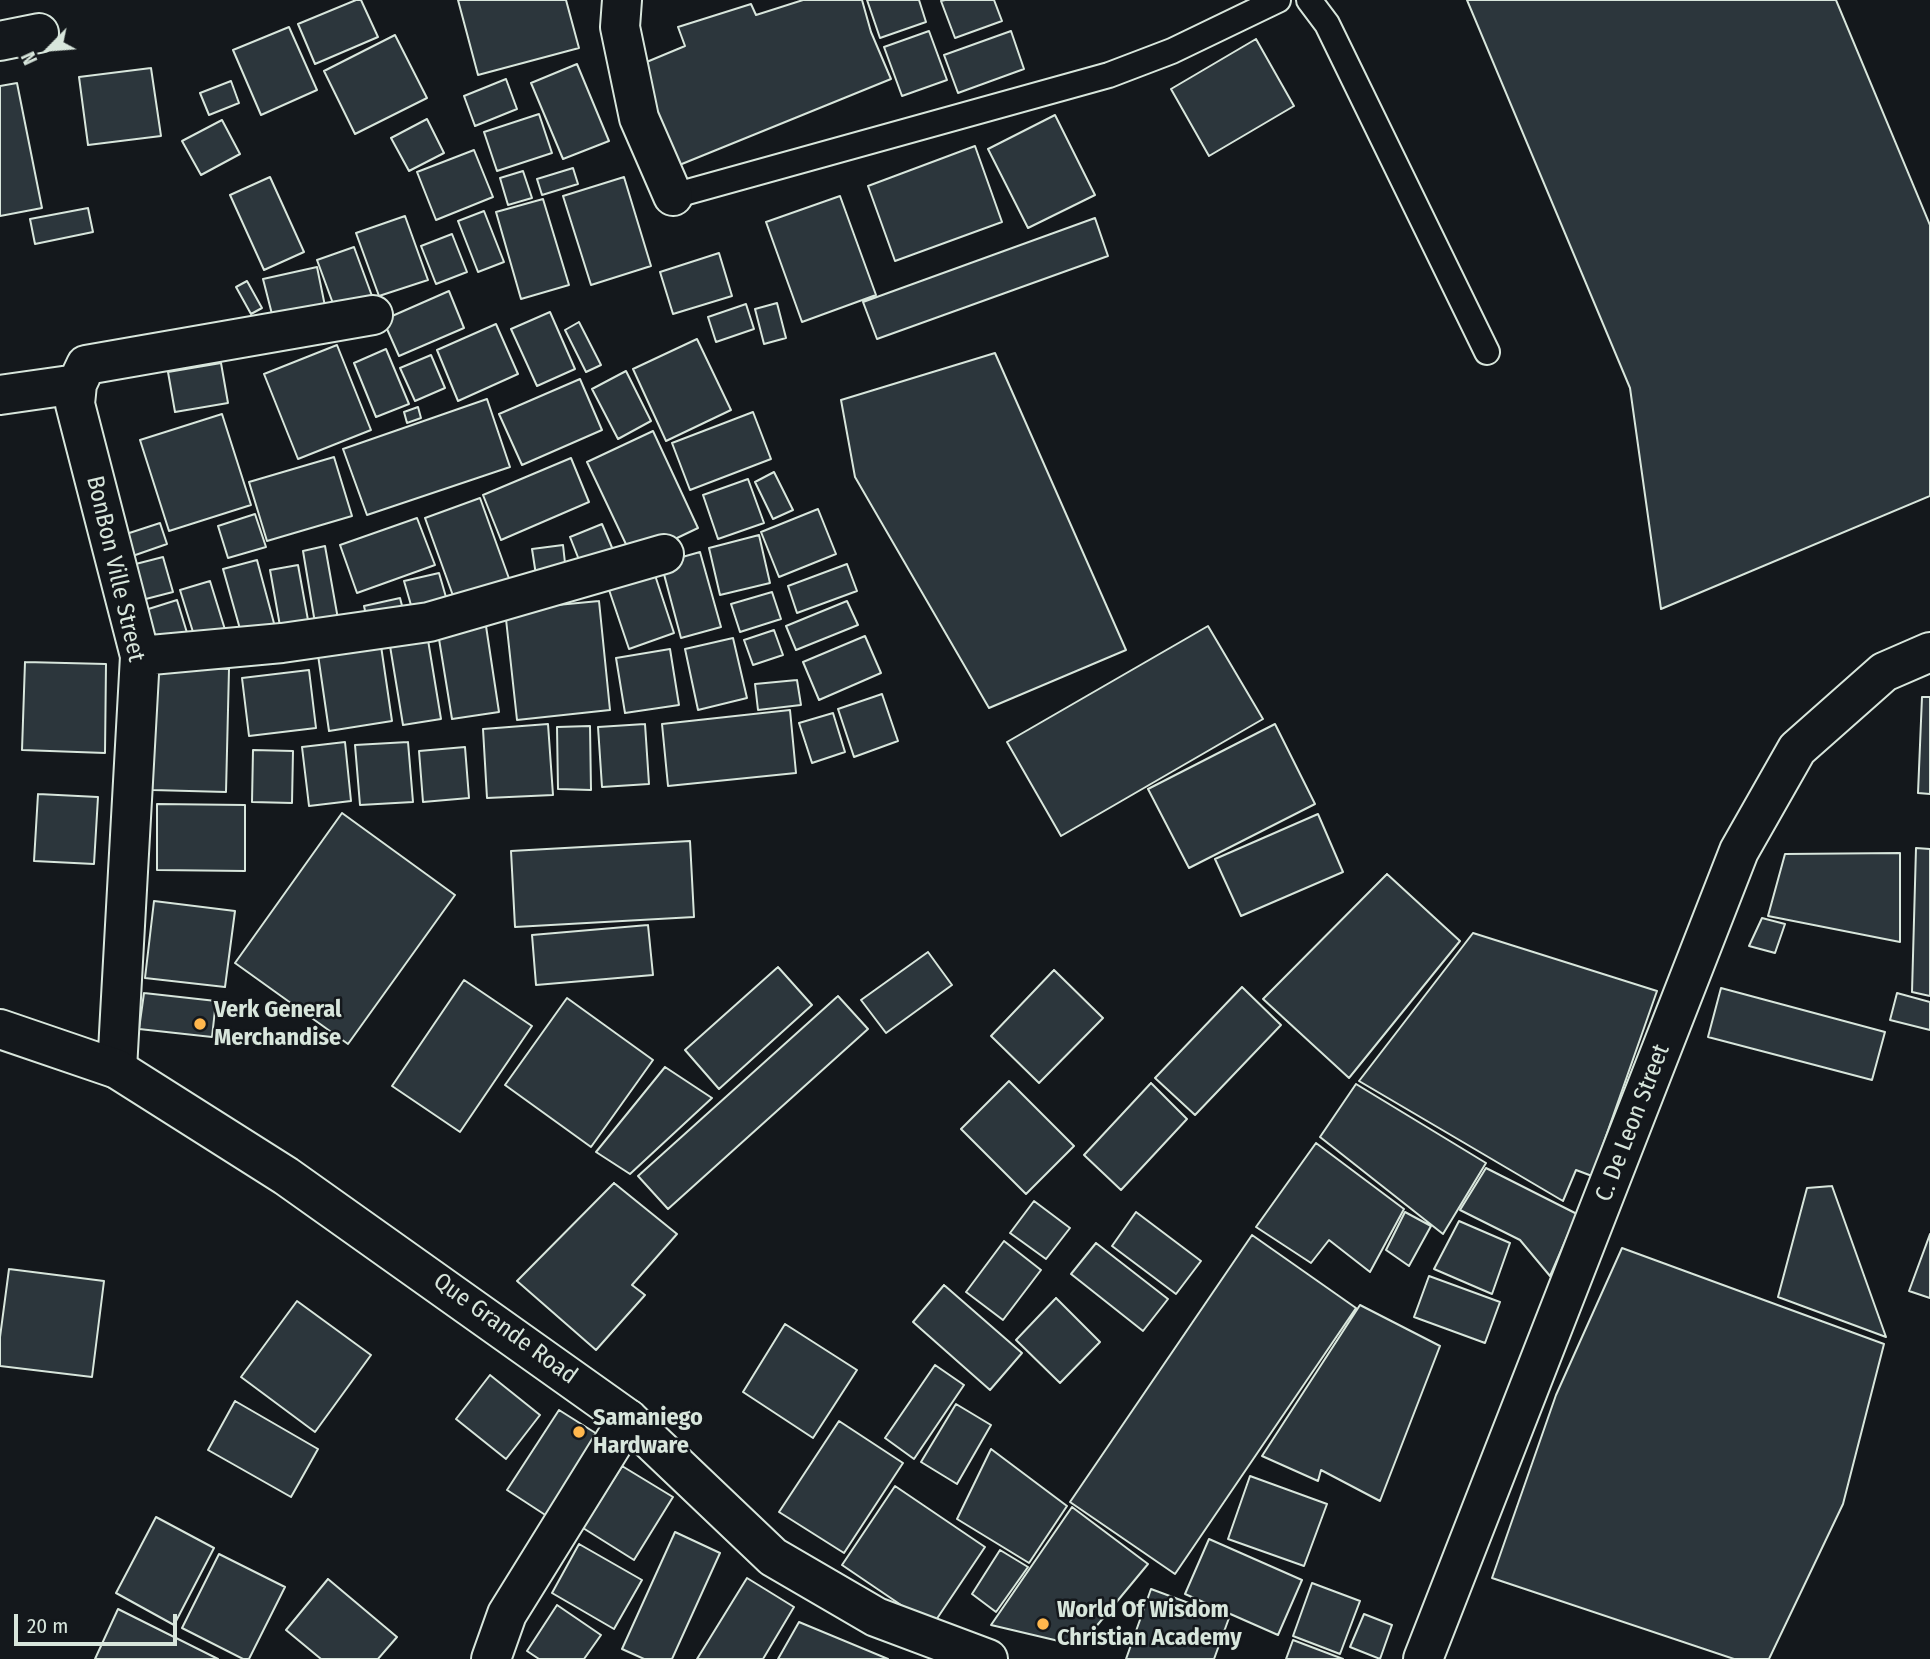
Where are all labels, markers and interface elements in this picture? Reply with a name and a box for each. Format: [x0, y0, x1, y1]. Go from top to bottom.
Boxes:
north arrow [14, 14, 84, 84]
text: N [17, 48, 42, 68]
street label: BonBon Ville Street [80, 473, 150, 665]
place label: Verk General Merchandise [214, 996, 342, 1052]
marker: Verk General Merchandise [192, 1016, 208, 1032]
street label: C. De Leon Street [1590, 1040, 1676, 1206]
street label: Que Grande Road [427, 1267, 583, 1391]
place label: Samaniego Hardware [593, 1404, 703, 1460]
marker: Samaniego Hardware [571, 1424, 587, 1440]
place label: World Of Wisdom Christian Academy [1057, 1596, 1242, 1652]
scale bar [18, 1600, 180, 1644]
text: 20 m [27, 1613, 68, 1639]
marker: World Of Wisdom Christian Academy [1035, 1616, 1051, 1632]

